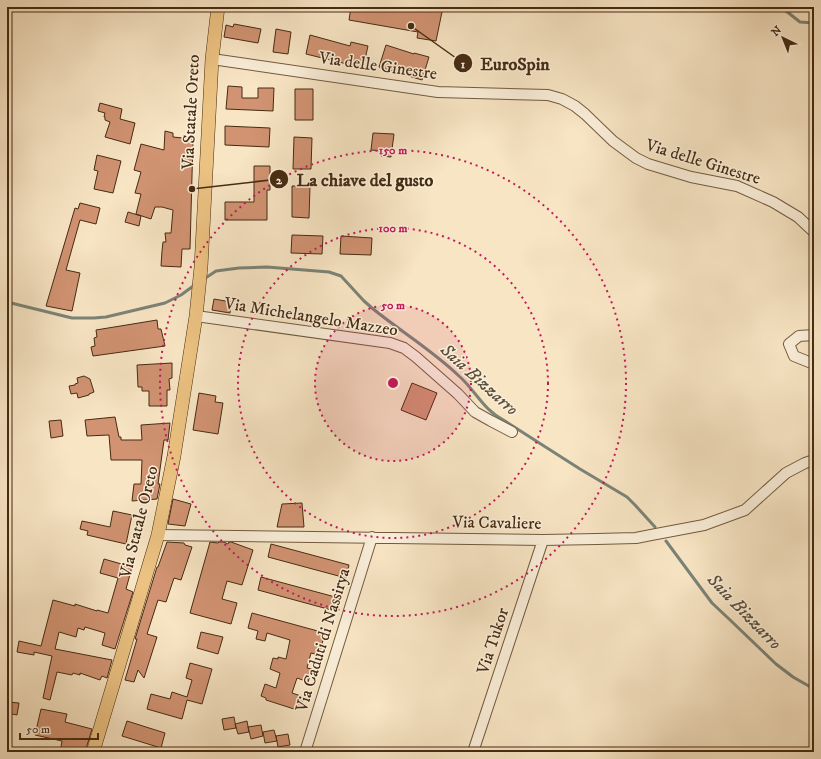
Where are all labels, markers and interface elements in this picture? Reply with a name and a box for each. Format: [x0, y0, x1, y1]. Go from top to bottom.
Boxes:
north arrow [763, 18, 803, 58]
text: N [769, 23, 785, 40]
street label: Via delle Ginestre [317, 47, 438, 85]
callout: EuroSpin [453, 48, 558, 78]
street label: Via Statale Oreto [177, 54, 205, 171]
text: EuroSpin [480, 54, 550, 76]
text: 1 [461, 57, 466, 72]
street label: Via delle Ginestre [642, 134, 763, 190]
text: 150 m [379, 143, 407, 158]
callout: La chiave del gusto [269, 164, 442, 194]
text: La chiave del gusto [297, 170, 434, 192]
text: 2 [276, 173, 283, 188]
text: 100 m [379, 221, 407, 236]
street label: Via Michelangelo Mazzeo [222, 292, 399, 342]
text: 50 m [380, 298, 405, 313]
water label: Saia Bizzarro [435, 339, 523, 421]
centre of rings [386, 376, 400, 390]
street label: Via Statale Oreto [114, 464, 164, 581]
street label: Via Cavaliere [451, 511, 542, 535]
street label: Via Caduti di Nassirya [290, 565, 356, 716]
water label: Saia Bizzarro [702, 569, 786, 655]
street label: Via Tukor [472, 604, 514, 678]
scale bar [20, 715, 98, 741]
text: 50 m [26, 722, 50, 737]

